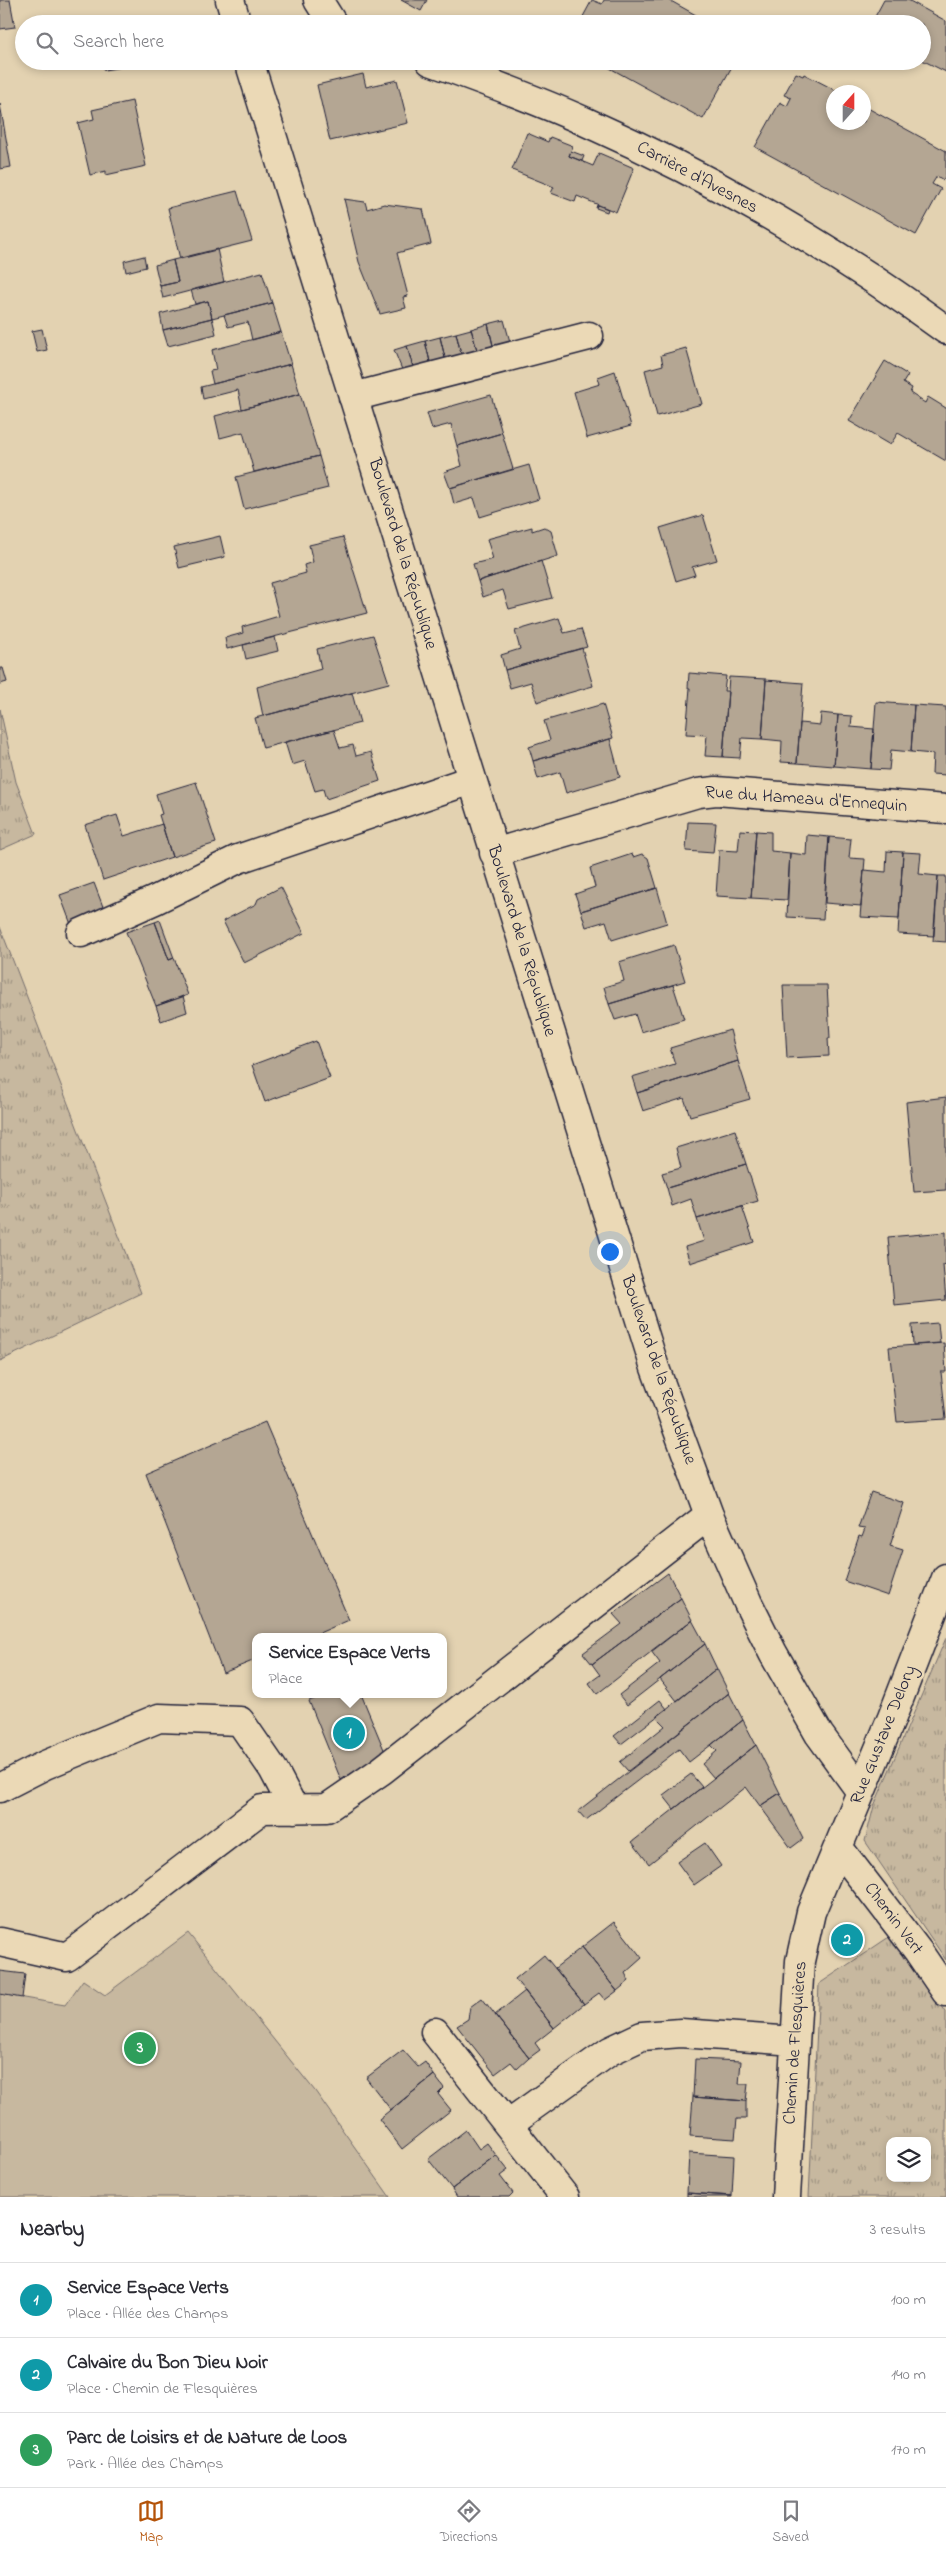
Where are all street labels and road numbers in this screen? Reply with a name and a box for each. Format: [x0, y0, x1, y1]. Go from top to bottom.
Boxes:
street label: Carrière d'Avesnes [632, 135, 762, 221]
street label: Boulevard de la République [360, 454, 444, 654]
street label: Rue du Hameau d'Ennequin [704, 780, 908, 820]
street label: Boulevard de la République [479, 841, 563, 1041]
street label: Boulevard de la République [613, 1271, 703, 1469]
street label: Rue Gustave Delory [844, 1661, 924, 1809]
street label: Chemin Vert [857, 1877, 929, 1961]
street label: Chemin de Flesquières [777, 1961, 815, 2125]

